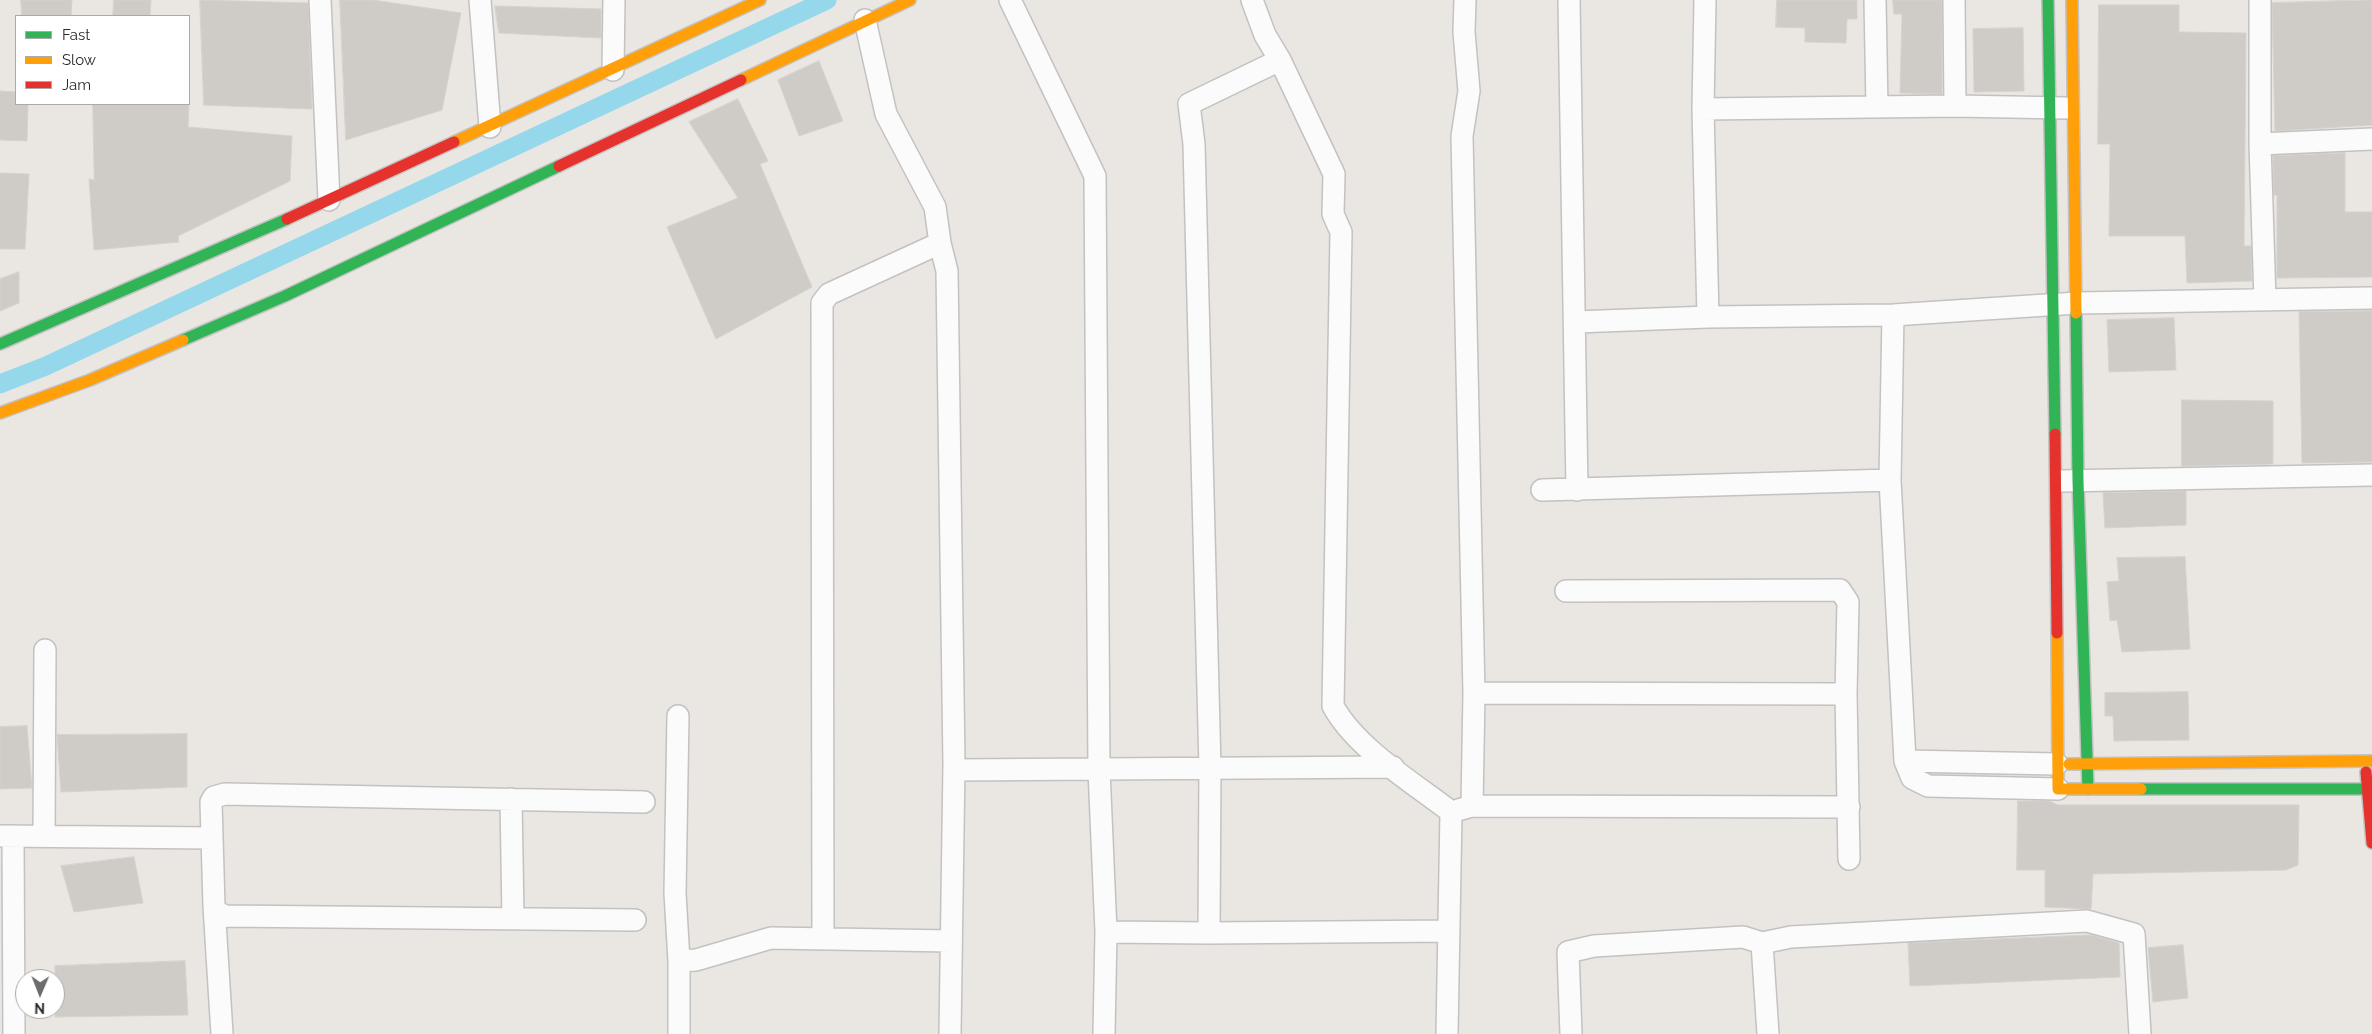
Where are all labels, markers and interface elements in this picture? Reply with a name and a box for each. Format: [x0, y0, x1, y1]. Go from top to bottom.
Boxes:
legend [15, 15, 190, 105]
text: Fast [62, 26, 90, 44]
text: Slow [62, 51, 96, 69]
text: Jam [62, 76, 91, 94]
north arrow [15, 969, 65, 1019]
text: N [34, 1000, 45, 1016]

